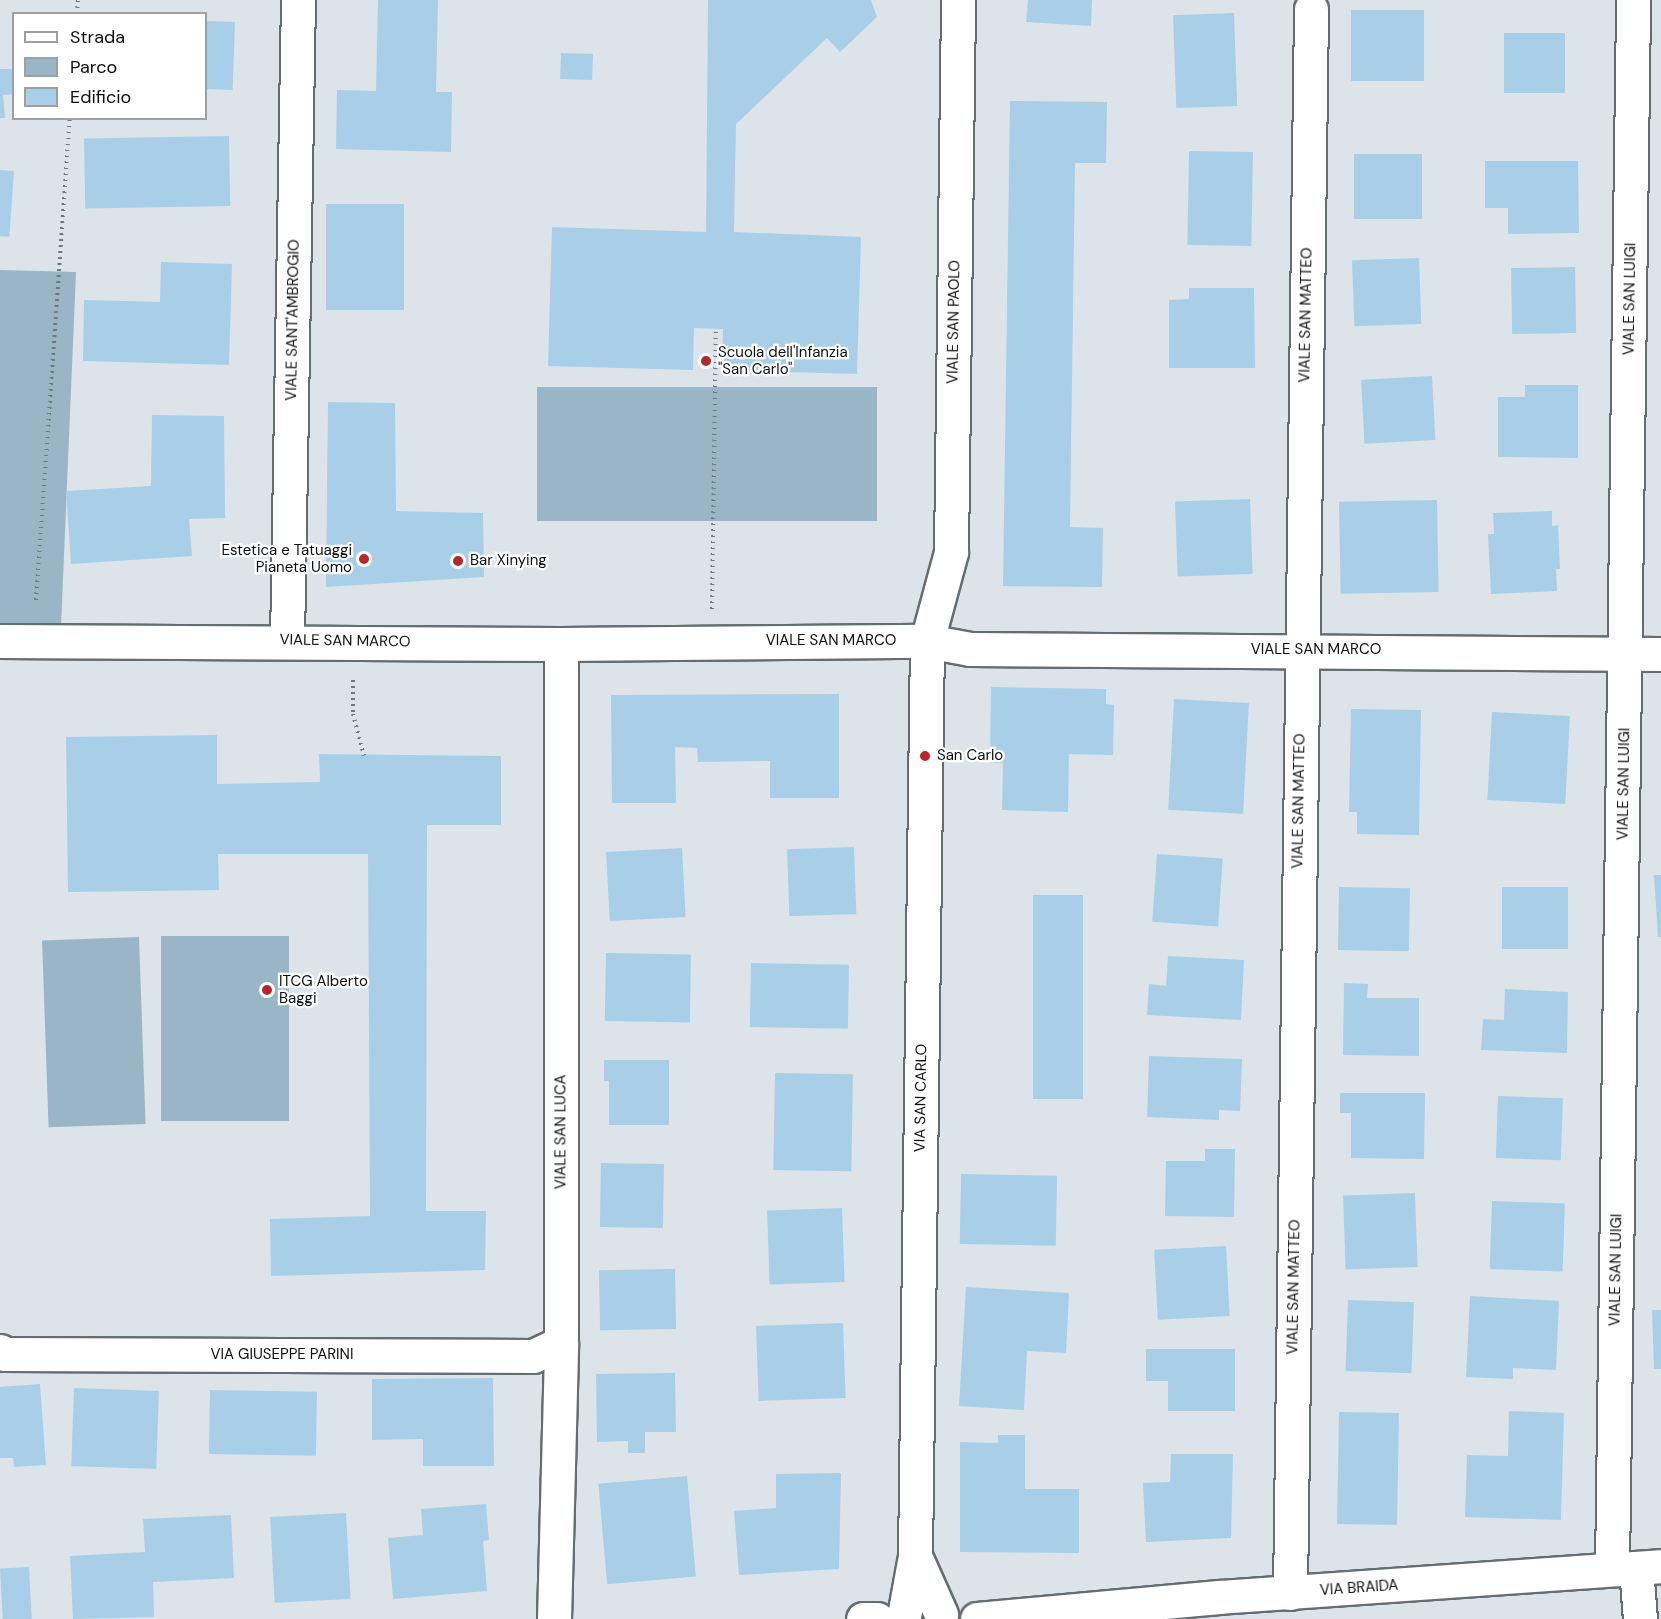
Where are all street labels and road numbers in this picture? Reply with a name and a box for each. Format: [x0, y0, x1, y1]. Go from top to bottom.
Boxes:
street label: VIALE SANT'AMBROGIO [283, 239, 303, 401]
street label: VIALE SAN LUIGI [1620, 243, 1640, 355]
street label: VIALE SAN MATTEO [1296, 247, 1316, 383]
street label: VIALE SAN PAOLO [944, 260, 964, 384]
street label: VIALE SAN MARCO [279, 631, 411, 651]
street label: VIALE SAN MARCO [766, 632, 896, 650]
street label: VIALE SAN MARCO [1251, 641, 1381, 659]
street label: VIALE SAN LUIGI [1614, 728, 1634, 840]
street label: VIALE SAN MATTEO [1289, 733, 1309, 869]
street label: VIA SAN CARLO [911, 1044, 931, 1152]
street label: VIALE SAN LUCA [552, 1075, 570, 1189]
street label: VIALE SAN LUIGI [1606, 1214, 1626, 1326]
street label: VIALE SAN MATTEO [1284, 1219, 1304, 1355]
street label: VIA GIUSEPPE PARINI [211, 1346, 353, 1364]
street label: VIA BRAIDA [1319, 1576, 1399, 1600]

